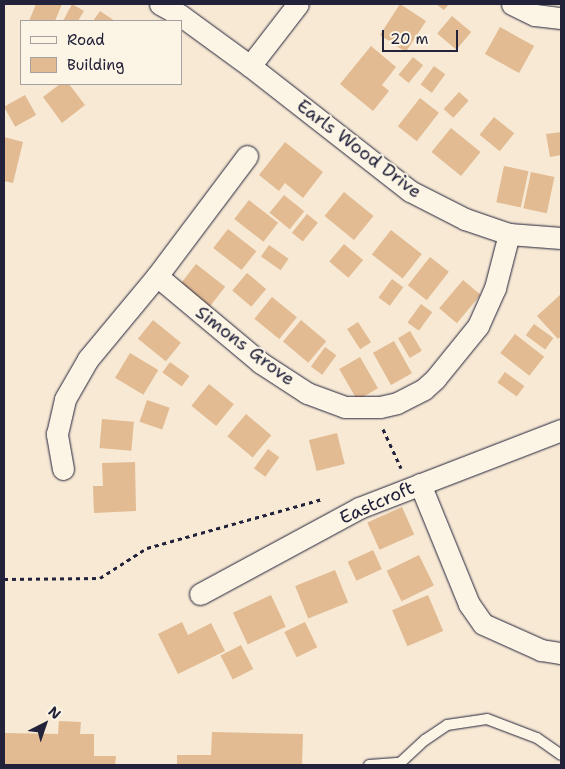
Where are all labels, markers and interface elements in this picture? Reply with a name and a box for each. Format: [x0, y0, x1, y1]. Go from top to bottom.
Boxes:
legend [20, 20, 182, 85]
scale bar [385, 20, 461, 52]
text: 20 m [390, 29, 429, 49]
text: Road [67, 30, 105, 50]
text: Building [67, 55, 124, 75]
street label: Earls Wood Drive [292, 95, 426, 203]
street label: Simons Grove [191, 302, 299, 390]
street label: Eastcroft [336, 477, 418, 529]
north arrow [20, 699, 70, 749]
text: N [45, 702, 65, 723]

